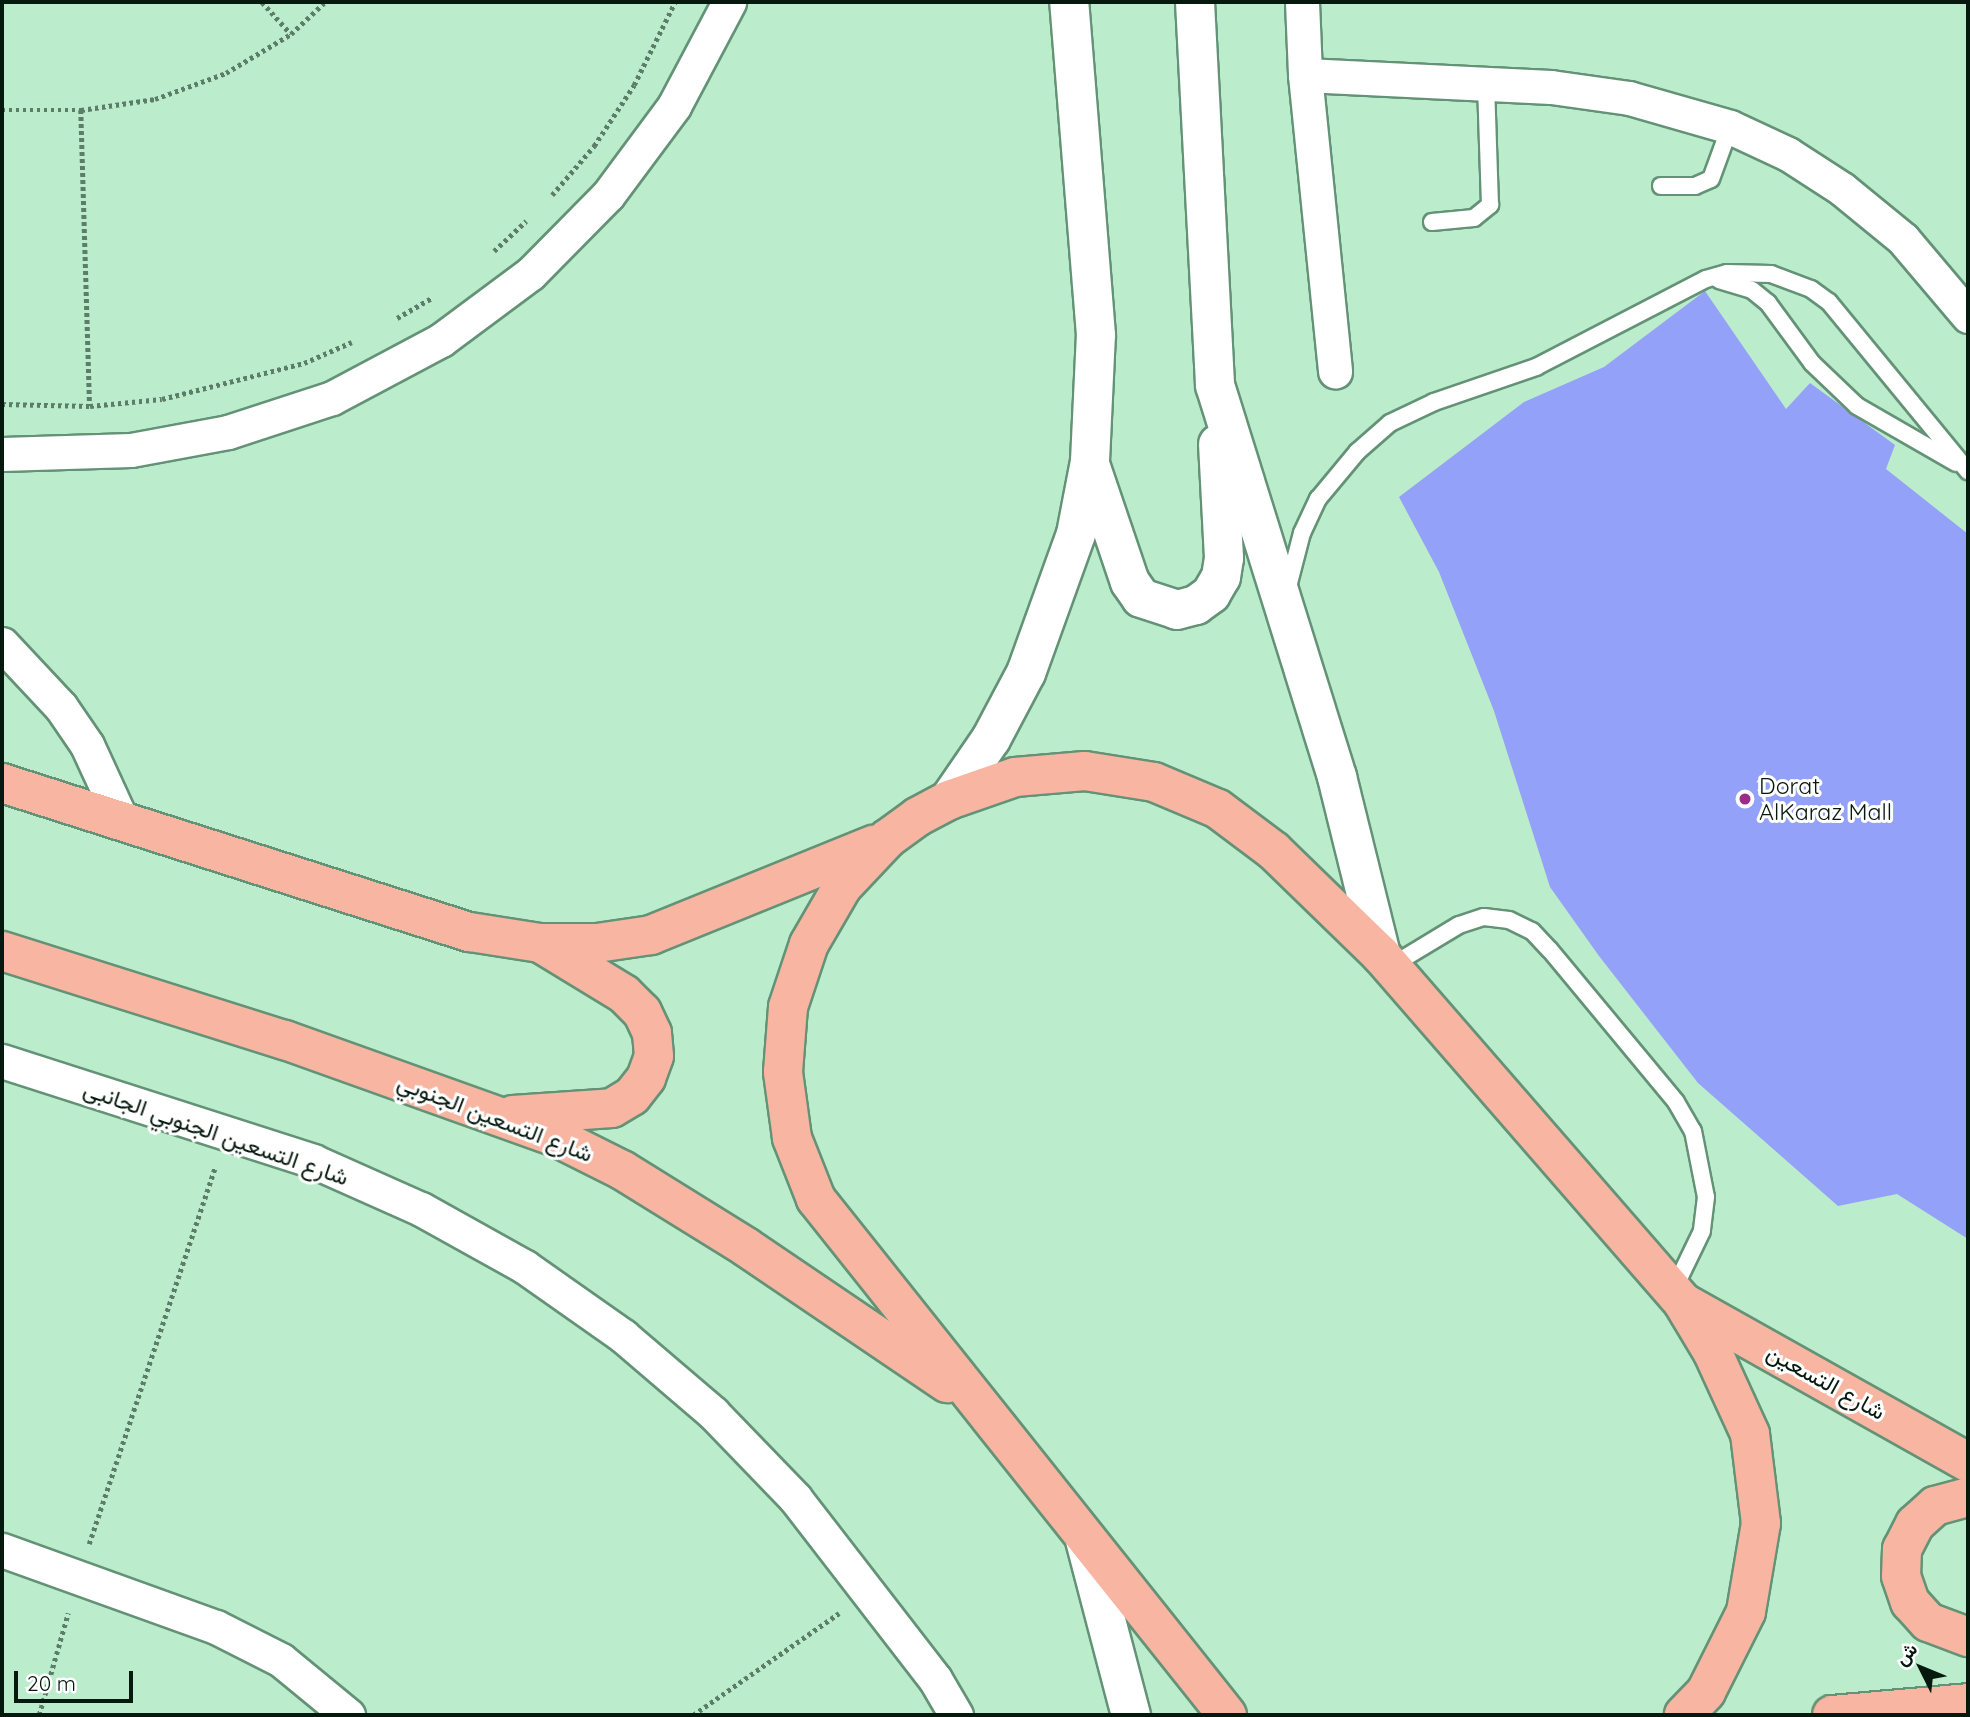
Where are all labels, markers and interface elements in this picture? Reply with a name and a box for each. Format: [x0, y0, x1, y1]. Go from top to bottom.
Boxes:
place label: Dorat AlKaraz Mall [1759, 772, 1892, 826]
marker: Dorat AlKaraz Mall [1737, 791, 1753, 807]
street label: شارع التسعين الجنوبي [394, 1068, 596, 1168]
street label: شارع التسعين الجنوبي الجانبى [80, 1075, 352, 1191]
street label: شارع التسعين [1762, 1338, 1890, 1426]
north arrow [1886, 1633, 1956, 1703]
text: ش [1889, 1637, 1922, 1670]
scale bar [18, 1658, 136, 1702]
text: 20 m [27, 1670, 76, 1696]

